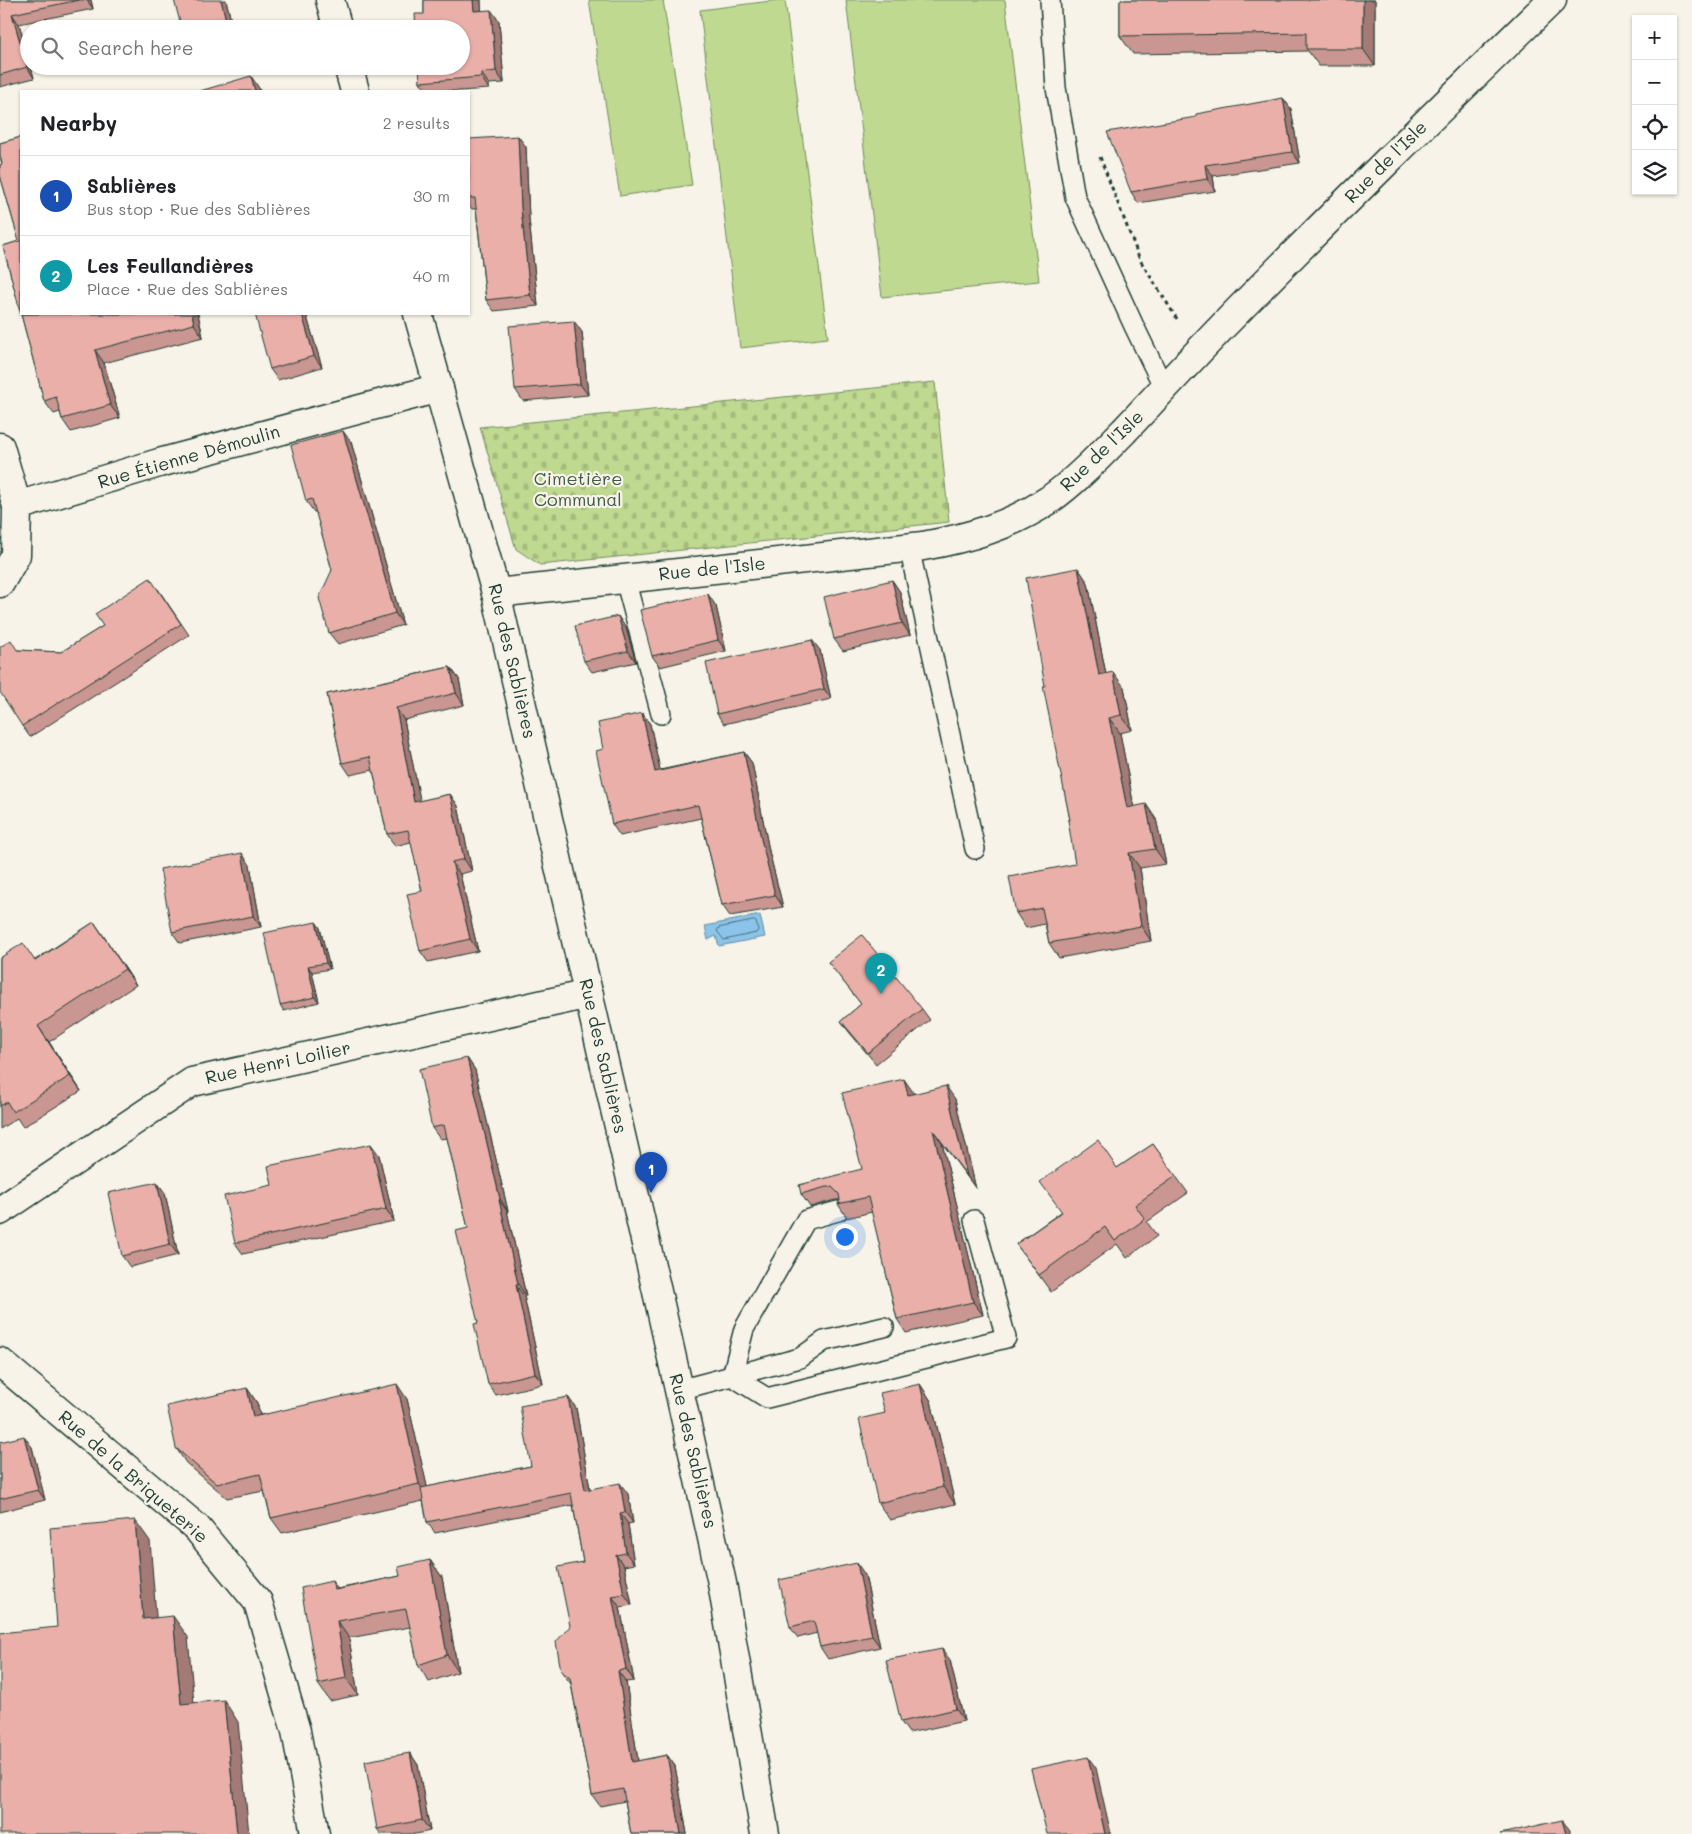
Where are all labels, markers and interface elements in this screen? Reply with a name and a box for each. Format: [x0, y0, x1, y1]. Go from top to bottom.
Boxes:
map controls [1632, 15, 1677, 195]
button: + [1632, 15, 1677, 60]
search box [20, 20, 470, 75]
icon: search [38, 34, 66, 62]
text: Search here [78, 35, 194, 60]
button: − [1632, 60, 1677, 105]
button: locate [1632, 105, 1677, 150]
text: Nearby [40, 109, 117, 136]
text: 2 results [383, 112, 450, 133]
street label: Rue de l'Isle [1339, 115, 1432, 208]
button: layers [1632, 150, 1677, 195]
text: Sablières [87, 173, 176, 198]
text: 1 [52, 185, 60, 206]
text: 30 m [413, 185, 450, 206]
text: Bus stop · Rue des Sablières [87, 198, 311, 219]
text: Les Feullandières [87, 253, 254, 278]
text: 2 [52, 265, 60, 286]
text: 40 m [413, 265, 450, 286]
text: Place · Rue des Sablières [87, 278, 288, 299]
street label: Rue de l'Isle [1054, 404, 1148, 496]
street label: Rue Étienne Démoulin [95, 419, 283, 494]
park label: Cimetière Communal [534, 466, 622, 511]
street label: Rue de l'Isle [657, 550, 767, 586]
street label: Rue des Sablières [483, 581, 542, 741]
pin: 2 [865, 953, 897, 994]
street label: Rue des Sablières [574, 976, 633, 1136]
street label: Rue Henri Loilier [203, 1035, 353, 1089]
pin: 1 [635, 1152, 667, 1193]
your location [832, 1224, 858, 1250]
street label: Rue des Sablières [664, 1371, 723, 1531]
street label: Rue de la Briqueterie [54, 1405, 214, 1548]

